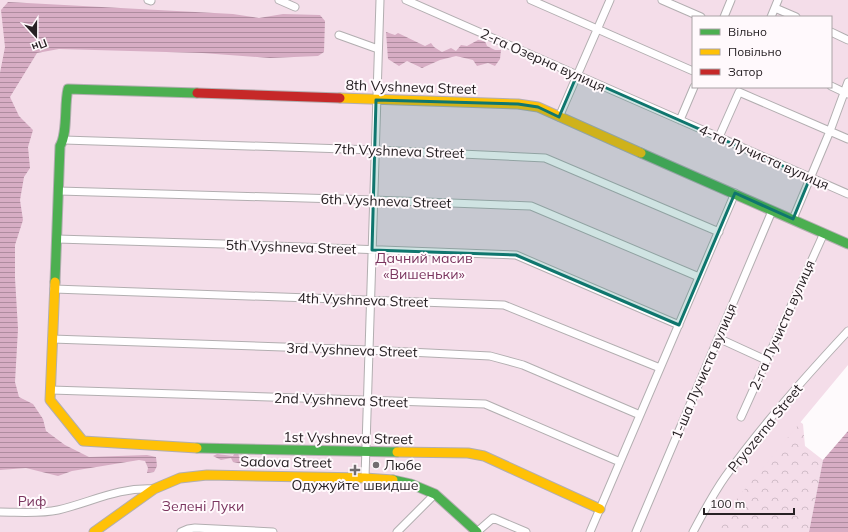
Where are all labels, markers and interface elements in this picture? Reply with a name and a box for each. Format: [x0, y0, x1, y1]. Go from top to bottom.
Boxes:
north arrow [16, 16, 56, 56]
legend [692, 16, 832, 88]
street label: 2-га Озерна вулиця [478, 24, 608, 96]
text: Вільно [728, 24, 767, 39]
text: Пн [30, 36, 49, 55]
text: Повільно [728, 44, 782, 59]
text: Затор [728, 64, 763, 79]
street label: 8th Vyshneva Street [345, 76, 477, 98]
street label: 4-та Лучиста вулиця [696, 120, 832, 194]
street label: 7th Vyshneva Street [333, 140, 465, 162]
street label: 6th Vyshneva Street [320, 190, 452, 212]
street label: 5th Vyshneva Street [225, 236, 357, 258]
park label: Дачний масив «Вишеньки» [375, 249, 473, 283]
street label: 2-га Лучиста вулиця [745, 257, 819, 393]
street label: 4th Vyshneva Street [297, 289, 429, 311]
street label: 1-ша Лучиста вулиця [667, 300, 741, 442]
street label: 3rd Vyshneva Street [286, 339, 418, 361]
street label: Pryozerna Street [724, 380, 806, 476]
street label: 2nd Vyshneva Street [274, 389, 409, 411]
street label: 1st Vyshneva Street [283, 428, 413, 448]
street label: Sadova Street [240, 452, 332, 472]
place label: Любе [384, 456, 422, 474]
marker: Любе [371, 460, 381, 470]
marker: Одужуйте швидше [350, 465, 360, 475]
place label: Одужуйте швидше [291, 476, 419, 494]
scale bar [704, 490, 794, 516]
park label: Риф [18, 492, 46, 510]
text: 100 m [710, 496, 745, 511]
park label: Зелені Луки [162, 497, 244, 515]

